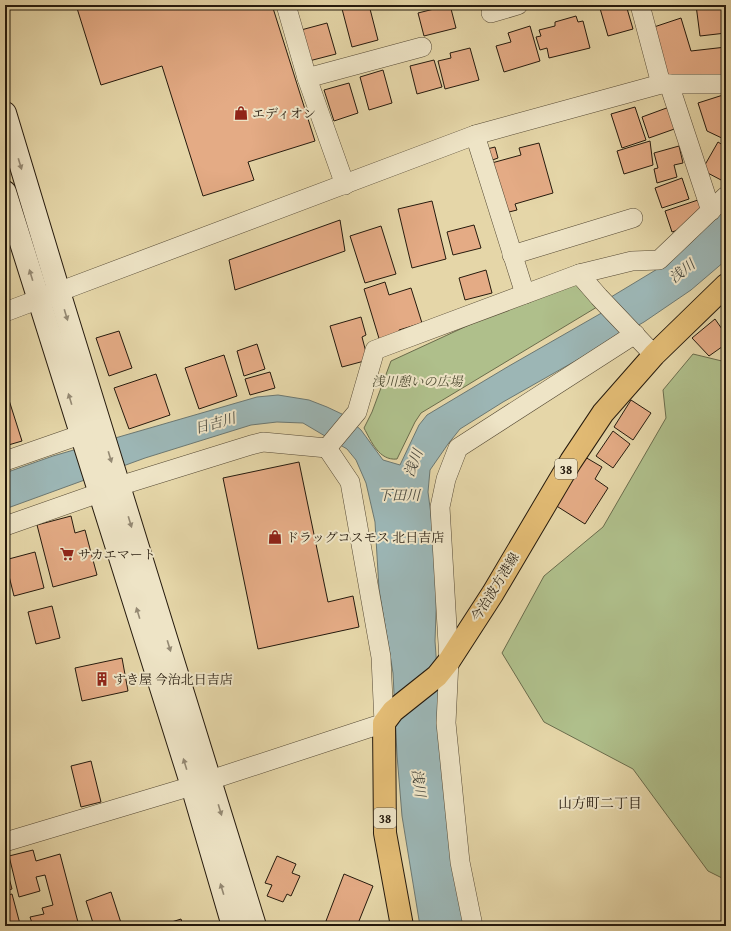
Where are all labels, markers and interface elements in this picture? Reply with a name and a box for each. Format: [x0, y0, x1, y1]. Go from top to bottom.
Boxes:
place label: エディオン [252, 104, 316, 123]
shop icon: エディオン [233, 105, 249, 121]
one-way arrow [17, 158, 23, 170]
water label: 浅川 [665, 253, 701, 287]
one-way arrow [28, 269, 34, 281]
one-way arrow [63, 310, 69, 322]
park label: 浅川憩いの広場 [371, 372, 463, 391]
one-way arrow [66, 393, 72, 405]
water label: 日吉川 [192, 407, 240, 438]
water label: 浅川 [399, 444, 428, 480]
one-way arrow [107, 451, 113, 463]
road number: 38 [555, 459, 577, 479]
water label: 下田川 [378, 485, 422, 505]
one-way arrow [127, 516, 133, 528]
place label: ドラッグコスモス 北日吉店 [286, 528, 444, 547]
shop icon: ドラッグコスモス 北日吉店 [267, 529, 283, 545]
place label: サカエマート [78, 545, 156, 564]
supermarket icon: サカエマート [59, 546, 75, 562]
street label: 今治波方港線 [466, 549, 524, 625]
one-way arrow [134, 607, 140, 619]
one-way arrow [166, 641, 172, 653]
place label: すき屋 今治北日吉店 [113, 670, 233, 689]
building icon: すき屋 今治北日吉店 [94, 671, 110, 687]
one-way arrow [182, 758, 188, 770]
water label: 浅川 [407, 768, 431, 800]
district label: 山方町二丁目 [558, 793, 642, 813]
one-way arrow [217, 805, 223, 817]
road number: 38 [374, 808, 396, 828]
one-way arrow [219, 882, 225, 894]

